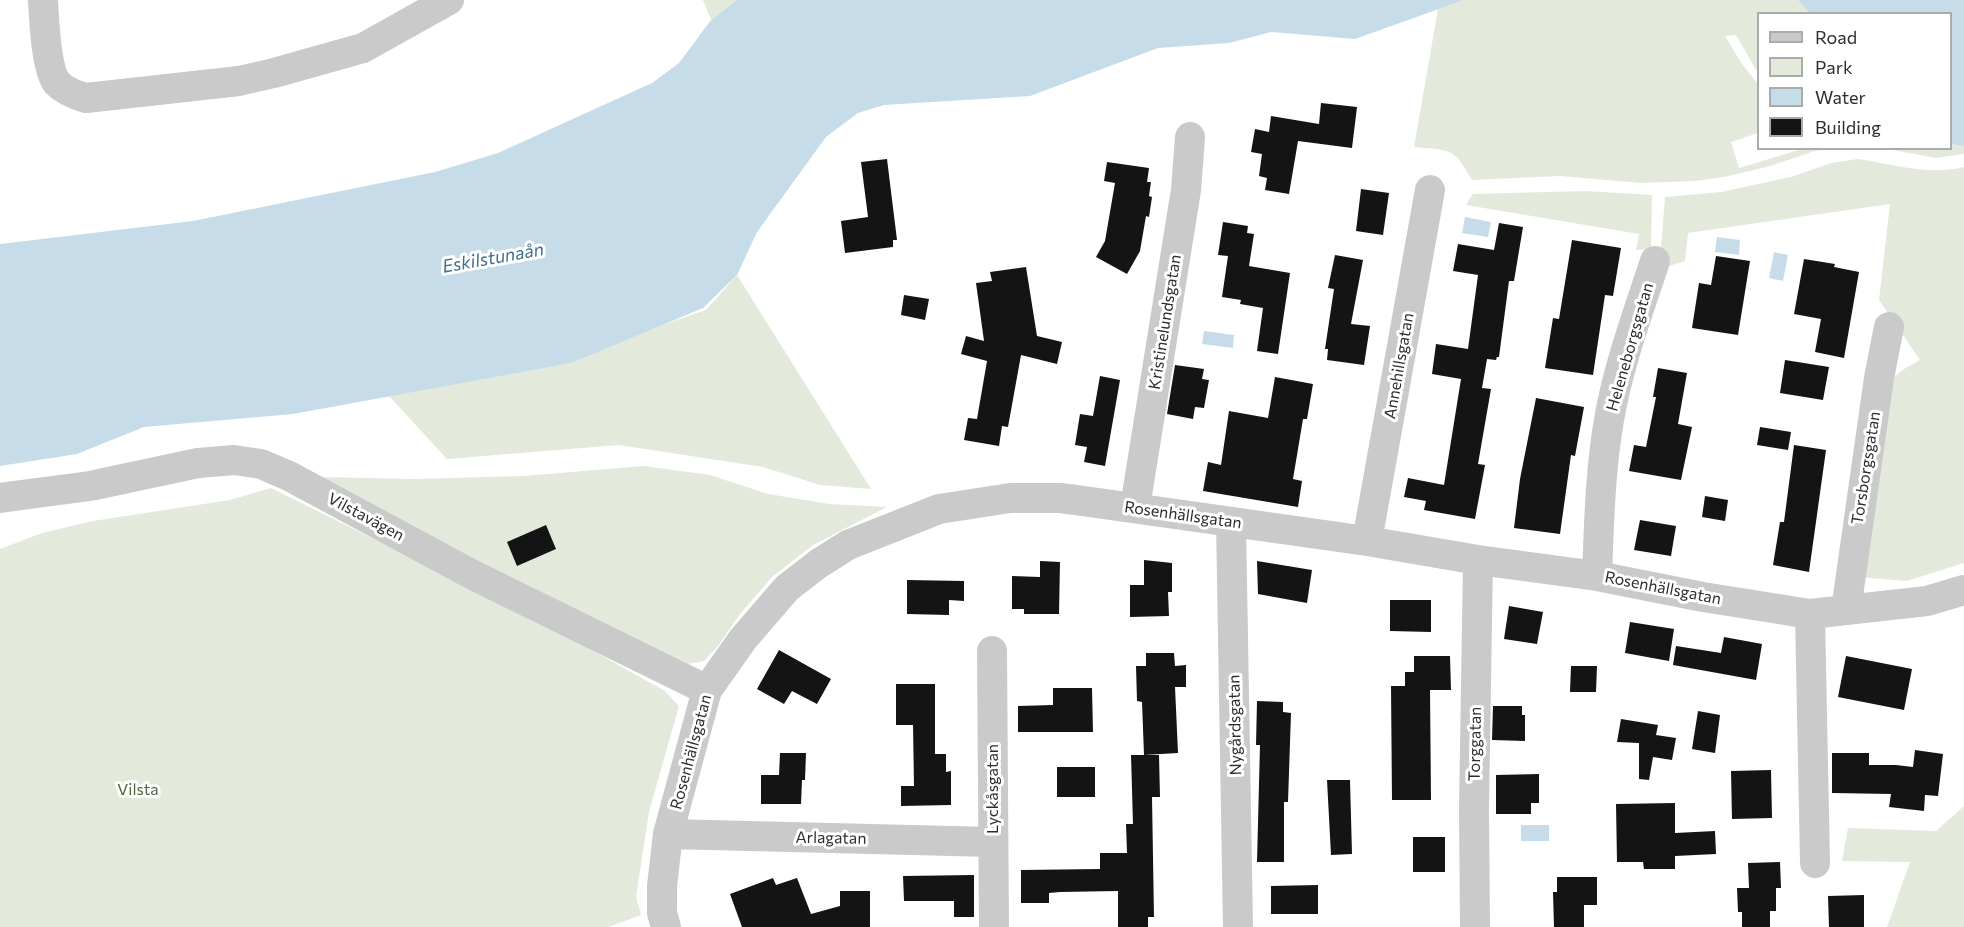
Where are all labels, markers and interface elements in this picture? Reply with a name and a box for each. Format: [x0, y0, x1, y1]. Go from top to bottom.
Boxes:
legend [1757, 12, 1952, 150]
text: Road [1815, 26, 1857, 48]
text: Park [1815, 56, 1853, 78]
text: Water [1815, 86, 1866, 108]
text: Building [1815, 116, 1881, 138]
water label: Eskilstunaån [441, 238, 545, 278]
street label: Kristinelundsgatan [1145, 253, 1185, 391]
street label: Heleneborgsgatan [1602, 280, 1658, 414]
street label: Annehillsgatan [1380, 311, 1418, 421]
street label: Torsborgsgatan [1848, 410, 1884, 526]
street label: Vilstavägen [325, 489, 407, 545]
street label: Rosenhällsgatan [1123, 497, 1243, 533]
street label: Rosenhällsgatan [1603, 567, 1723, 609]
street label: Nygårdsgatan [1225, 675, 1245, 775]
street label: Rosenhällsgatan [666, 692, 716, 812]
street label: Torggatan [1465, 707, 1485, 781]
street label: Lyckåsgatan [983, 744, 1003, 834]
park label: Vilsta [117, 780, 159, 800]
street label: Arlagatan [795, 828, 867, 848]

